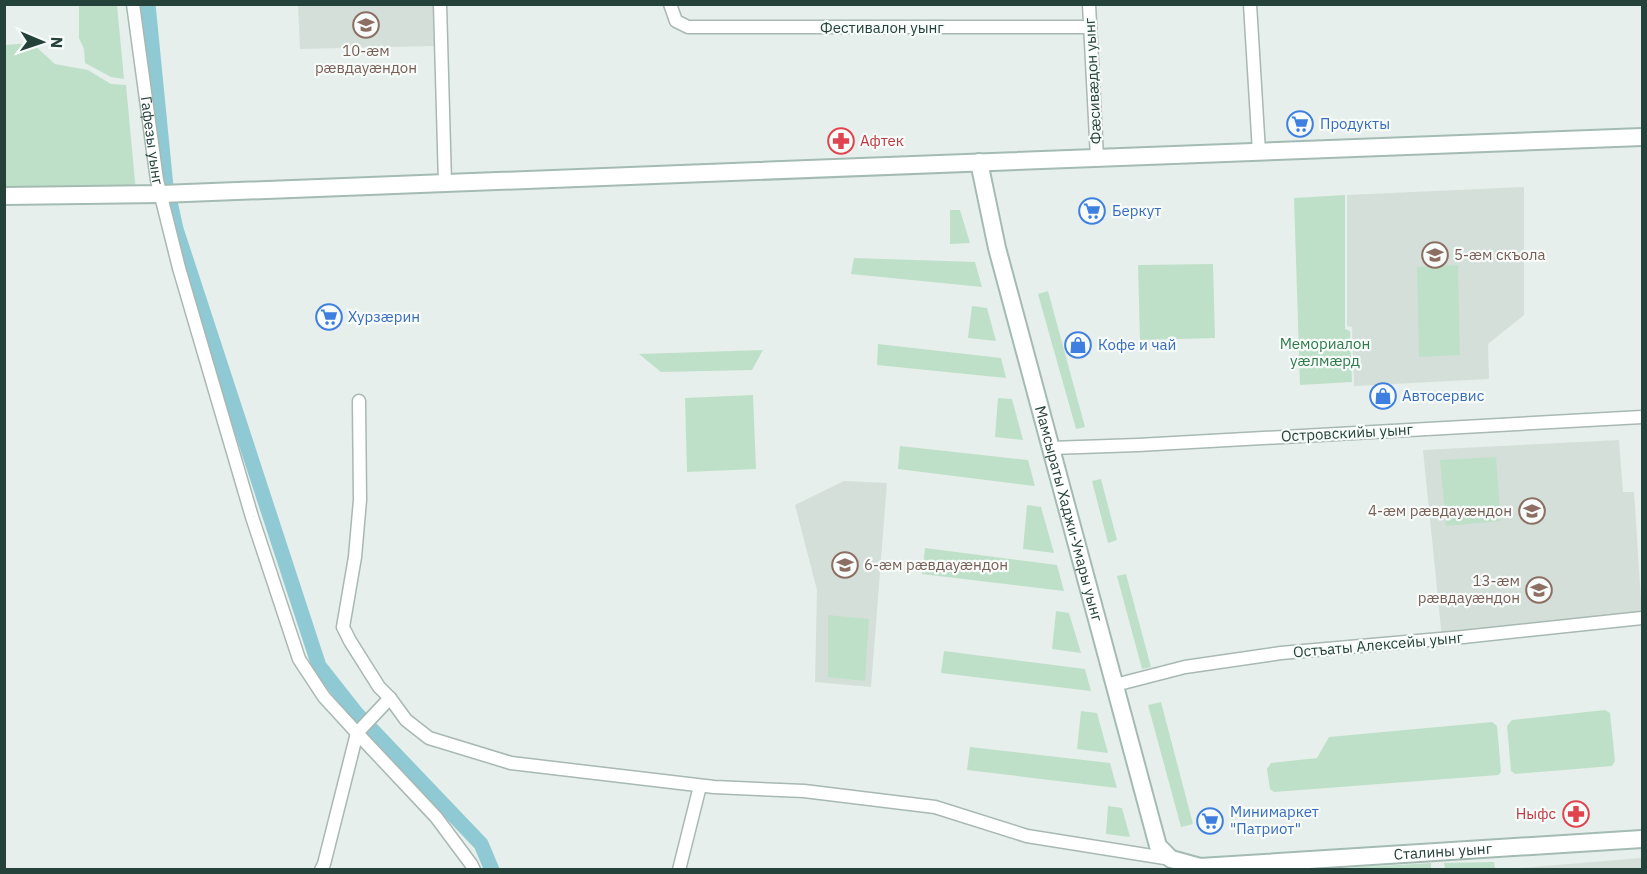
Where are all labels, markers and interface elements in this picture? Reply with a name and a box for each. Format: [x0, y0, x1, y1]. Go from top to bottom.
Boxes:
school or university icon: 10-æм рӕвдауӕндон [351, 10, 381, 40]
north arrow [12, 12, 72, 72]
street label: Фæсивæдон уынг [1080, 17, 1105, 145]
street label: Фестивалон уынг [820, 18, 944, 37]
text: N [47, 36, 67, 49]
place label: 10-æм рӕвдауӕндон [315, 41, 417, 77]
street label: Гафезы уынг [137, 95, 168, 188]
supermarket icon: Продукты [1285, 109, 1315, 139]
place label: Продукты [1320, 114, 1390, 133]
pharmacy icon: Афтек [826, 126, 856, 156]
place label: Афтек [860, 131, 904, 150]
supermarket icon: Беркут [1077, 196, 1107, 226]
place label: Беркут [1112, 201, 1161, 220]
school or university icon: 5-æм скъола [1420, 240, 1450, 270]
place label: 5-æм скъола [1454, 245, 1545, 264]
supermarket icon: Хурзæрин [314, 302, 344, 332]
place label: Хурзæрин [348, 307, 420, 326]
shop icon: Кофе и чай [1063, 330, 1093, 360]
park label: Мемориалон уæлмæрд [1280, 334, 1370, 370]
place label: Кофе и чай [1098, 335, 1176, 354]
shop icon: Автосервис [1368, 381, 1398, 411]
place label: Автосервис [1402, 386, 1485, 405]
street label: Мамсыраты Хаджи-Умары уынг [1031, 404, 1107, 624]
street label: Островскийы уынг [1280, 420, 1414, 445]
school or university icon: 4-æм рӕвдауӕндон [1517, 496, 1547, 526]
place label: 4-æм рӕвдауӕндон [1368, 501, 1512, 520]
school or university icon: 6-æм рӕвдауӕндон [830, 550, 860, 580]
place label: 6-æм рӕвдауӕндон [864, 555, 1008, 574]
place label: 13-æм рӕвдауӕндон [1418, 571, 1520, 607]
school or university icon: 13-æм рӕвдауӕндон [1524, 575, 1554, 605]
street label: Остъаты Алексейы уынг [1292, 628, 1464, 661]
pharmacy icon: Ныфс [1561, 799, 1591, 829]
place label: Минимаркет "Патриот" [1230, 802, 1319, 838]
place label: Ныфс [1516, 804, 1556, 823]
supermarket icon: Минимаркет "Патриот" [1195, 806, 1225, 836]
street label: Сталины уынг [1393, 838, 1493, 864]

